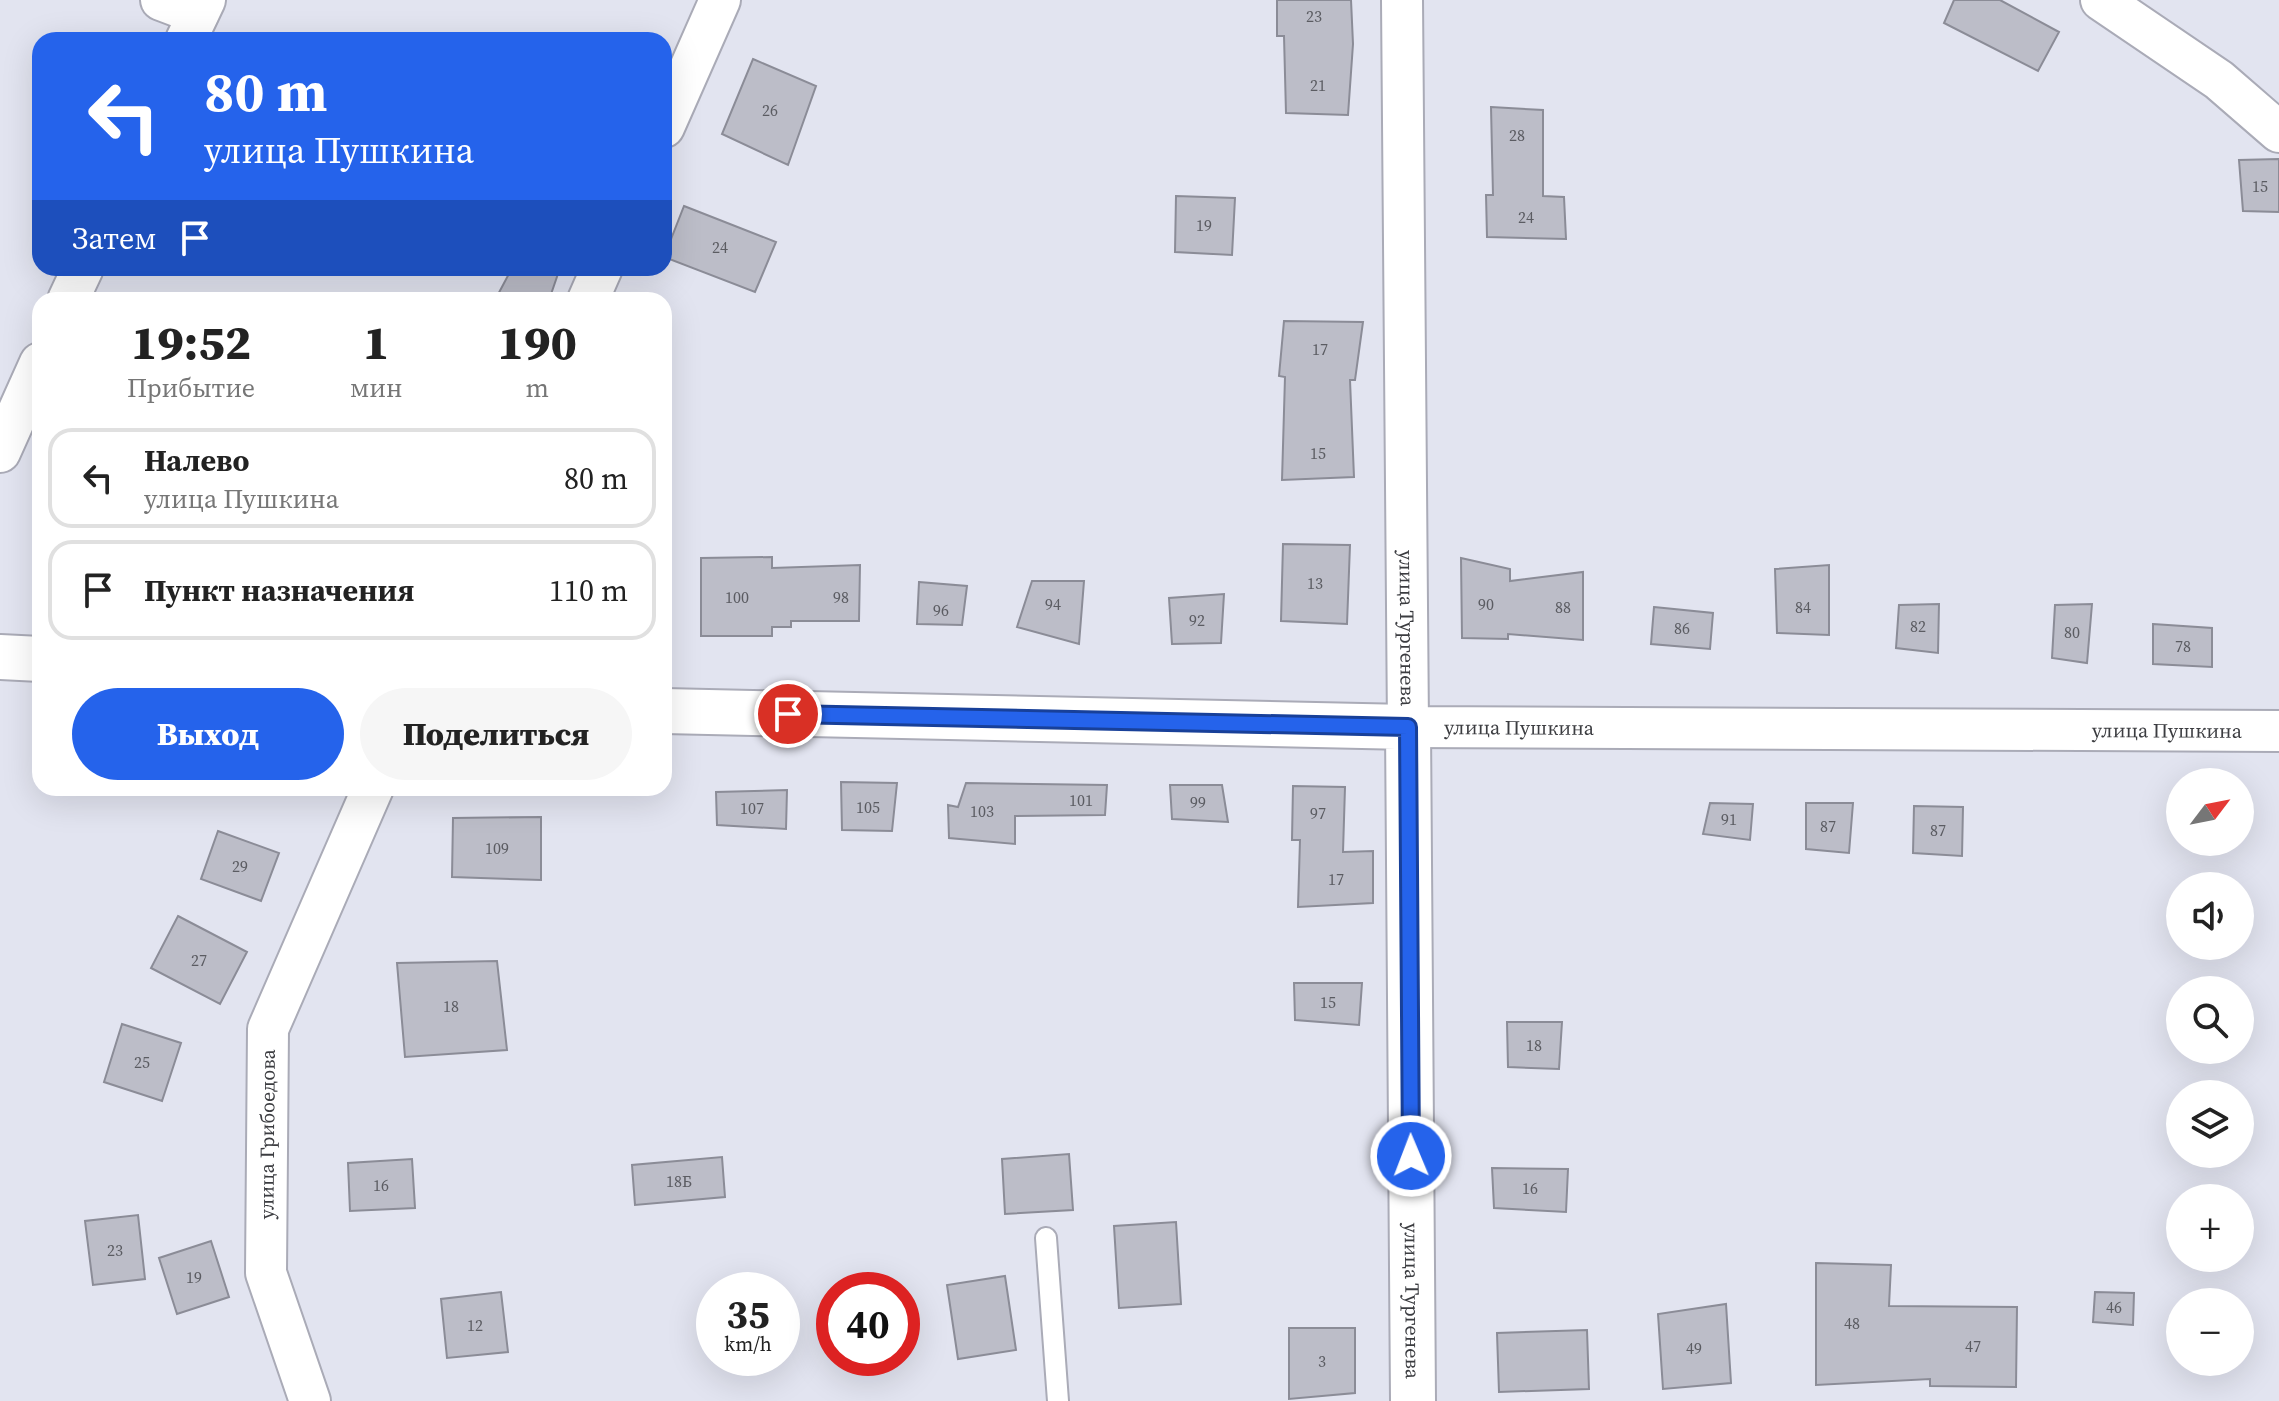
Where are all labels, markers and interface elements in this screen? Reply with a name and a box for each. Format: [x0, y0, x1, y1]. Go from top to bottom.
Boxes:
house number: 23 [1306, 5, 1322, 27]
text: 80 m [204, 53, 327, 130]
icon: left [72, 64, 176, 168]
house number: 21 [1310, 74, 1326, 96]
house number: 26 [762, 99, 778, 121]
house number: 28 [1509, 124, 1525, 146]
text: улица Пушкина [204, 126, 474, 175]
house number: 15 [2252, 175, 2268, 197]
house number: 24 [1518, 206, 1534, 228]
house number: 19 [1196, 214, 1212, 236]
icon: arrive [173, 216, 217, 260]
text: Затем [72, 218, 157, 259]
house number: 24 [712, 236, 728, 258]
text: 19:52 [131, 309, 251, 375]
text: 1 [363, 309, 389, 375]
text: 190 [498, 309, 577, 375]
house number: 17 [1312, 338, 1328, 360]
text: Прибытие [127, 370, 255, 406]
text: мин [350, 370, 403, 406]
text: m [526, 370, 549, 406]
text: Налево [144, 440, 249, 481]
house number: 15 [1310, 442, 1326, 464]
icon: left [76, 456, 120, 500]
text: 80 m [564, 458, 628, 499]
text: улица Пушкина [144, 481, 339, 517]
street label: улица Тургенева [1393, 550, 1422, 707]
icon: arrive [76, 568, 120, 612]
text: Пункт назначения [144, 570, 414, 611]
text: 110 m [549, 570, 628, 611]
house number: 13 [1307, 572, 1323, 594]
house number: 100 [725, 586, 749, 608]
house number: 98 [833, 586, 849, 608]
house number: 94 [1045, 593, 1061, 615]
house number: 90 [1478, 593, 1494, 615]
house number: 88 [1555, 596, 1571, 618]
house number: 84 [1795, 596, 1811, 618]
house number: 96 [933, 599, 949, 621]
house number: 92 [1189, 609, 1205, 631]
house number: 82 [1910, 615, 1926, 637]
house number: 86 [1674, 617, 1690, 639]
house number: 80 [2064, 621, 2080, 643]
house number: 78 [2175, 635, 2191, 657]
pin [754, 680, 822, 748]
button: Выход [72, 688, 344, 780]
button: Поделиться [360, 688, 632, 780]
icon: arrive [766, 692, 810, 736]
street label: улица Пушкина [1444, 713, 1595, 742]
street label: улица Пушкина [2092, 716, 2243, 745]
north arrow [2166, 768, 2254, 856]
map controls [2166, 768, 2254, 1376]
house number: 101 [1069, 789, 1093, 811]
house number: 99 [1190, 791, 1206, 813]
house number: 105 [856, 796, 880, 818]
house number: 107 [740, 797, 764, 819]
house number: 103 [970, 800, 994, 822]
house number: 97 [1310, 802, 1326, 824]
house number: 91 [1721, 808, 1737, 830]
house number: 87 [1820, 815, 1836, 837]
house number: 87 [1930, 819, 1946, 841]
house number: 109 [485, 837, 509, 859]
house number: 29 [232, 855, 248, 877]
house number: 17 [1328, 868, 1344, 890]
button: sound [2166, 872, 2254, 960]
house number: 27 [191, 949, 207, 971]
button: search [2166, 976, 2254, 1064]
house number: 15 [1320, 991, 1336, 1013]
house number: 18 [443, 995, 459, 1017]
house number: 18 [1526, 1034, 1542, 1056]
street label: улица Грибоедова [252, 1048, 282, 1220]
house number: 25 [134, 1051, 150, 1073]
button: layers [2166, 1080, 2254, 1168]
position arrow [1369, 1114, 1453, 1198]
house number: 18Б [666, 1170, 692, 1192]
house number: 16 [373, 1174, 389, 1196]
house number: 16 [1522, 1177, 1538, 1199]
button: + [2166, 1184, 2254, 1272]
street label: улица Тургенева [1398, 1223, 1427, 1380]
house number: 23 [107, 1239, 123, 1261]
house number: 19 [186, 1266, 202, 1288]
speed limit sign: 40 [816, 1272, 920, 1376]
text: 35 [726, 1287, 770, 1341]
button: − [2166, 1288, 2254, 1376]
house number: 46 [2106, 1296, 2122, 1318]
house number: 48 [1844, 1312, 1860, 1334]
house number: 12 [467, 1314, 483, 1336]
text: km/h [724, 1330, 772, 1358]
house number: 47 [1965, 1335, 1981, 1357]
house number: 49 [1686, 1337, 1702, 1359]
house number: 3 [1318, 1350, 1326, 1372]

